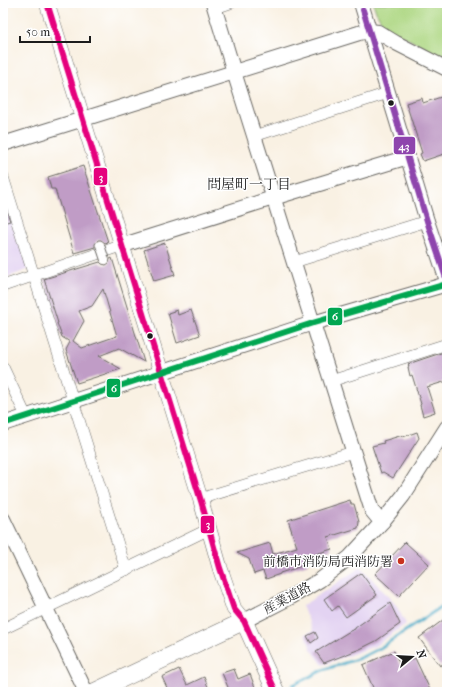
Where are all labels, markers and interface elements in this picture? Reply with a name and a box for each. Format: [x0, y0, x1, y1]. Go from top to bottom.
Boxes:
scale bar [20, 18, 90, 44]
text: 50 m [26, 25, 50, 39]
unlabelled marker [386, 98, 396, 108]
line badge: 43 [393, 136, 416, 155]
text: 43 [397, 140, 410, 153]
line badge: 3 [93, 167, 108, 186]
text: 3 [99, 171, 104, 184]
district label: 問屋町一丁目 [207, 176, 291, 193]
line badge: 6 [327, 307, 343, 326]
text: 6 [332, 310, 339, 323]
unlabelled marker [145, 331, 155, 341]
line badge: 6 [106, 378, 121, 398]
text: 6 [111, 382, 118, 395]
line badge: 3 [200, 515, 215, 534]
text: 3 [206, 518, 211, 531]
place label: 前橋市消防局西消防署 [263, 554, 393, 569]
marker: 前橋市消防局西消防署 [396, 556, 406, 566]
street label: 産業道路 [261, 579, 313, 617]
north arrow [392, 637, 432, 677]
text: N [414, 648, 429, 661]

